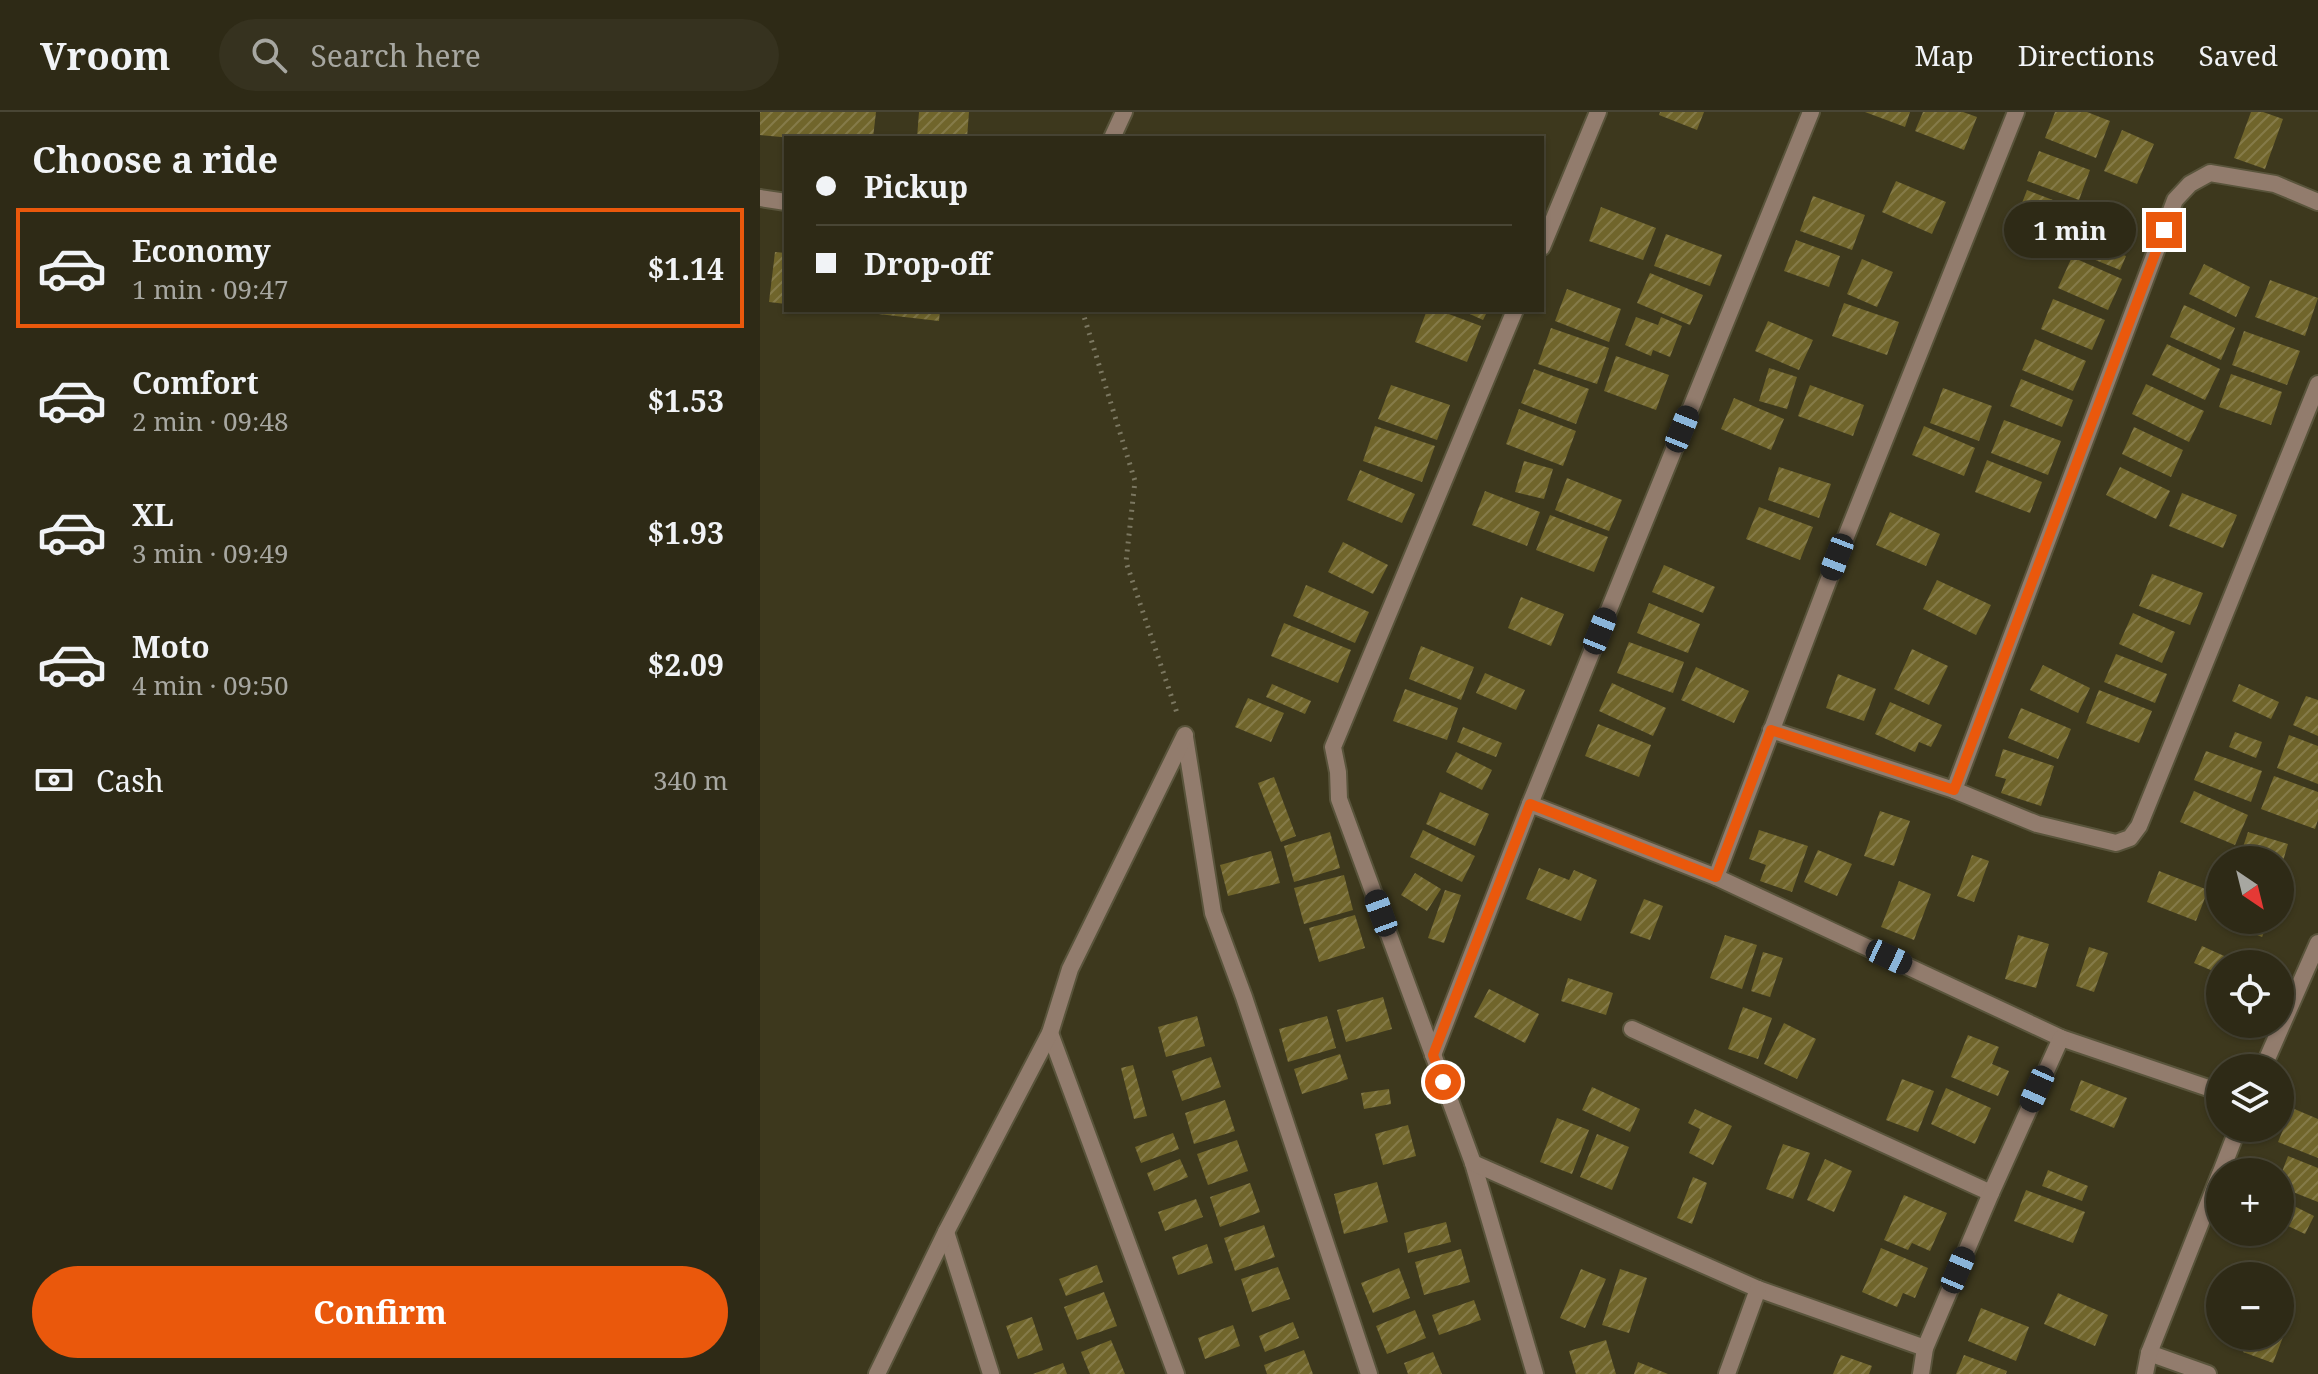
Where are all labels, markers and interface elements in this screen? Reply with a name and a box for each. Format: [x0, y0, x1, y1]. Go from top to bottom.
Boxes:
search box [219, 19, 779, 91]
text: Vroom [40, 29, 171, 81]
icon: search [247, 33, 291, 77]
text: Search here [311, 35, 481, 76]
text: Map [1914, 36, 1974, 74]
text: Directions [2018, 36, 2155, 74]
text: Saved [2199, 36, 2278, 74]
text: Choose a ride [32, 135, 278, 184]
text: Pickup [864, 166, 968, 207]
callout: 1 min [2004, 202, 2136, 258]
text: 1 min [2033, 212, 2107, 248]
route end [2146, 212, 2182, 248]
text: Economy [132, 230, 271, 271]
icon: car [36, 232, 108, 304]
text: Drop-off [864, 243, 991, 284]
text: $1.14 [647, 248, 724, 289]
text: 1 min · 09:47 [132, 271, 289, 307]
text: Comfort [132, 362, 259, 403]
icon: car [36, 364, 108, 436]
text: $1.53 [647, 380, 724, 421]
car [1662, 402, 1702, 456]
text: 2 min · 09:48 [132, 403, 289, 439]
text: XL [132, 494, 174, 535]
icon: car [36, 496, 108, 568]
text: $1.93 [647, 512, 724, 553]
car [1817, 530, 1857, 584]
text: 3 min · 09:49 [132, 535, 289, 571]
car [1580, 604, 1620, 658]
text: Moto [132, 626, 210, 667]
icon: car [36, 628, 108, 700]
text: $2.09 [647, 644, 724, 685]
text: 4 min · 09:50 [132, 667, 289, 703]
icon: cash [32, 758, 76, 802]
text: Cash [96, 760, 164, 801]
text: 340 m [653, 762, 728, 798]
north arrow [2206, 846, 2294, 934]
map controls [2206, 846, 2294, 1350]
car [1362, 886, 1400, 940]
car [1862, 936, 1916, 978]
button: locate [2206, 950, 2294, 1038]
button: layers [2206, 1054, 2294, 1142]
car [2016, 1062, 2058, 1116]
route start [1425, 1064, 1461, 1100]
button: + [2206, 1158, 2294, 1246]
car [1938, 1243, 1978, 1297]
button: − [2206, 1262, 2294, 1350]
button: Confirm [32, 1266, 728, 1358]

